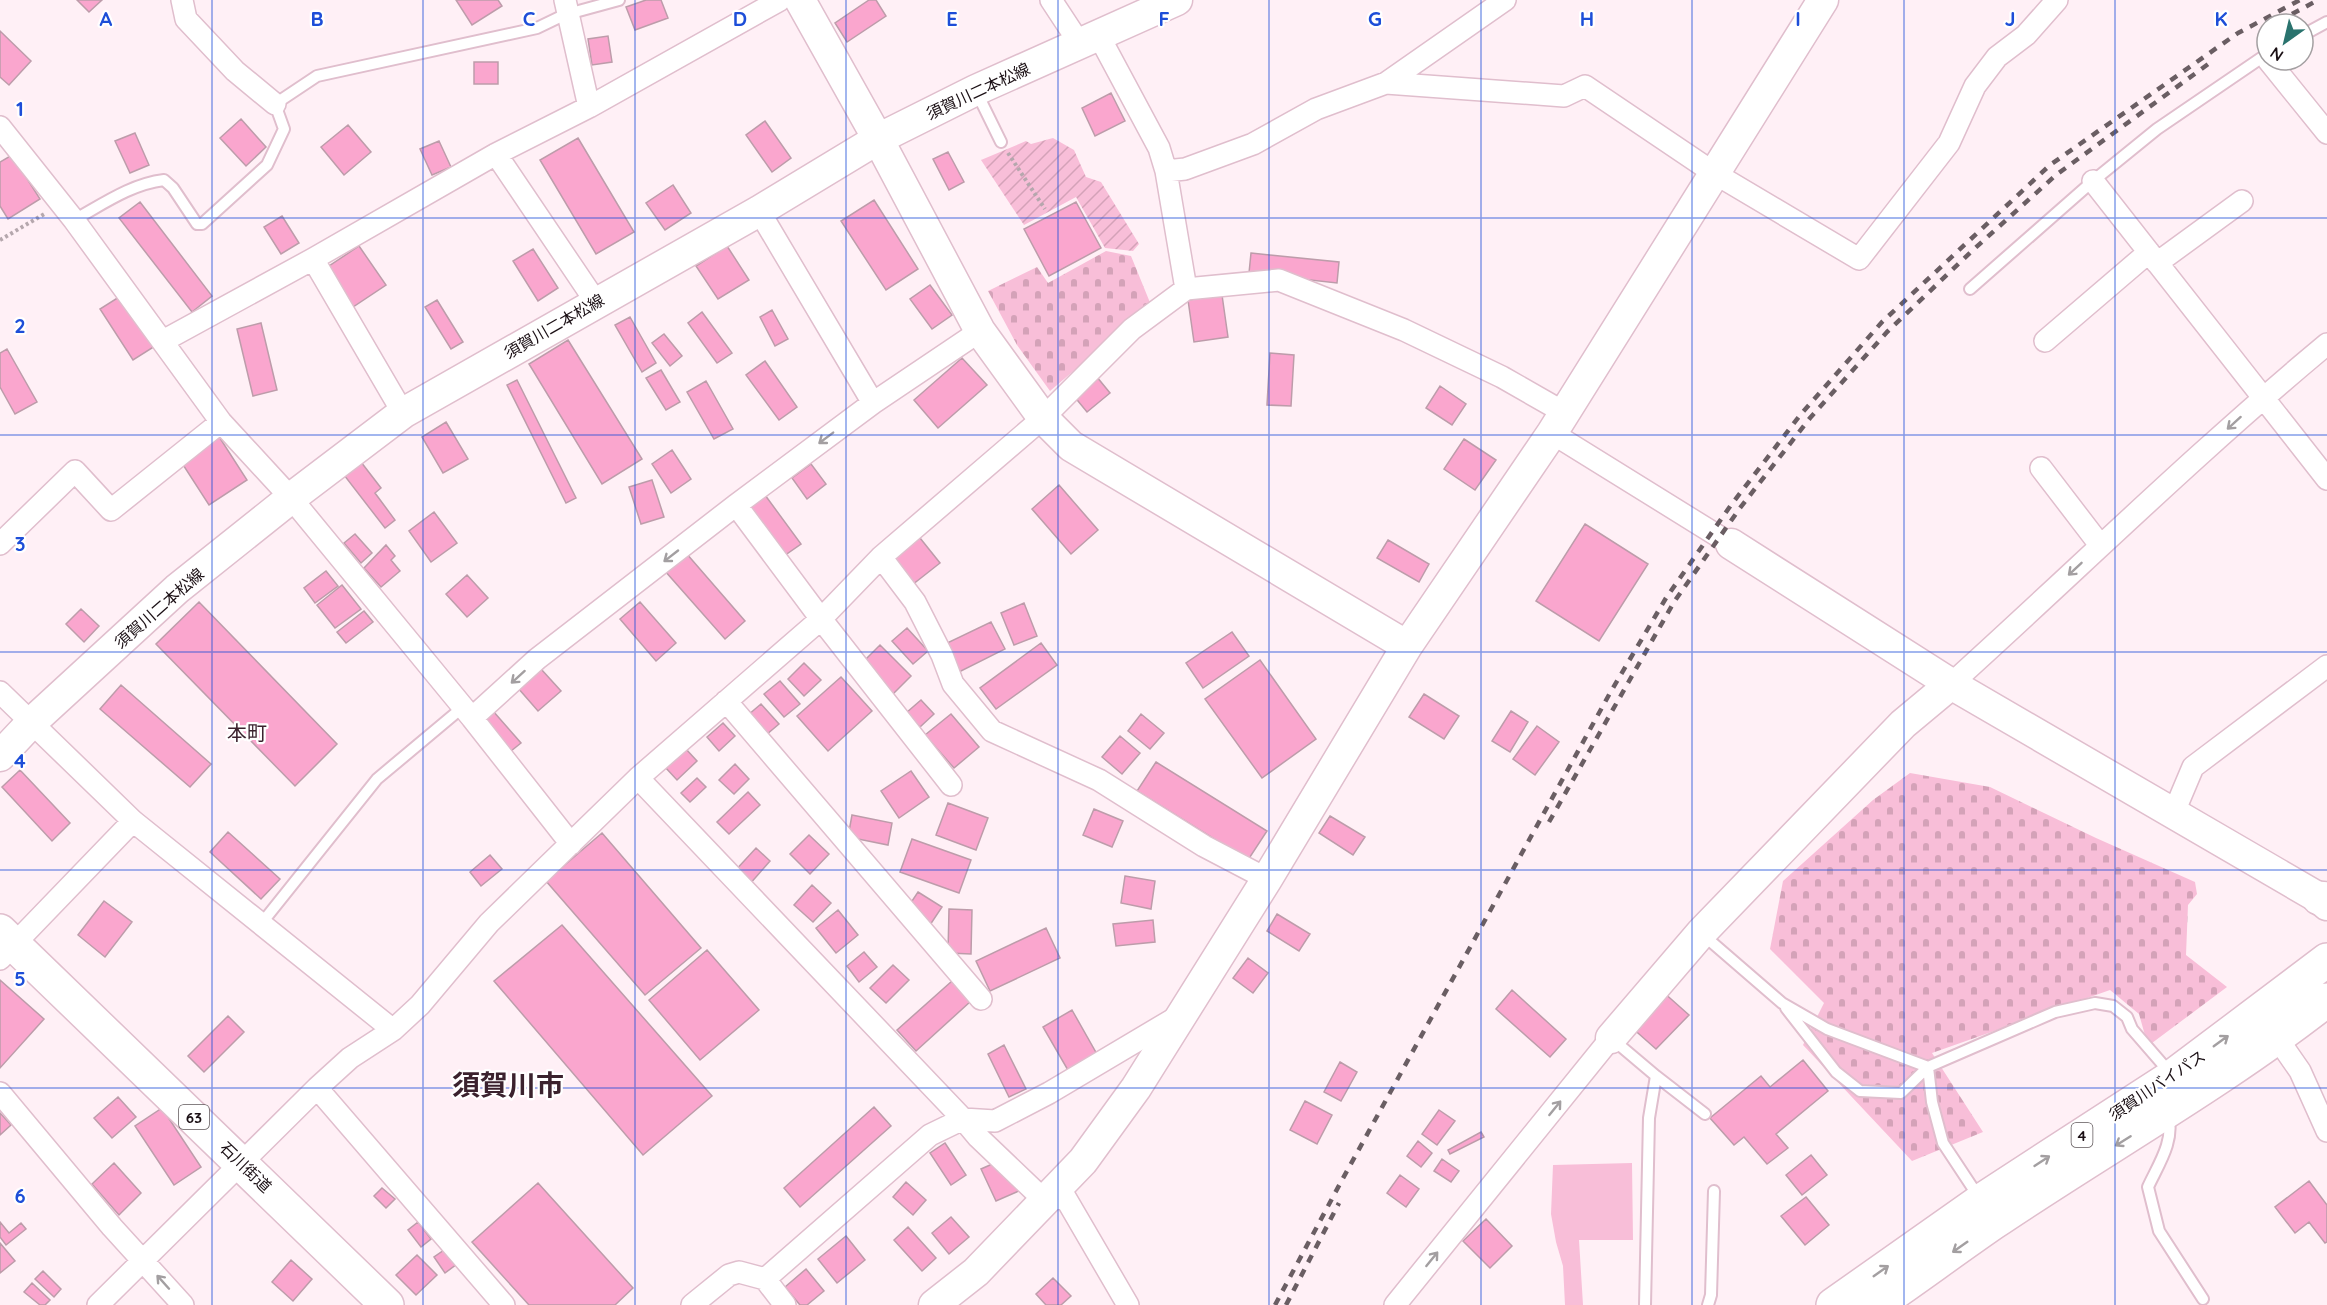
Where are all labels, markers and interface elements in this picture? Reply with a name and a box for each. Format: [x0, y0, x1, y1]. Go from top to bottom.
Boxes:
text: A [100, 6, 113, 31]
text: B [310, 6, 324, 31]
text: C [523, 6, 536, 31]
text: D [733, 6, 747, 31]
text: E [946, 6, 958, 31]
text: F [1158, 6, 1170, 31]
text: G [1368, 6, 1382, 31]
text: H [1580, 6, 1594, 31]
text: I [1795, 6, 1801, 31]
text: J [2004, 6, 2016, 31]
text: K [2214, 6, 2228, 31]
north arrow [2255, 12, 2315, 72]
text: N [2266, 43, 2287, 66]
street label: 須賀川二本松線 [923, 58, 1033, 124]
text: 1 [16, 96, 24, 121]
street label: 須賀川二本松線 [500, 289, 608, 363]
text: 2 [14, 313, 26, 338]
one-way arrow [2227, 416, 2242, 430]
one-way arrow [819, 432, 835, 444]
text: 3 [15, 531, 25, 556]
one-way arrow [663, 549, 679, 562]
one-way arrow [2068, 562, 2083, 576]
street label: 須賀川二本松線 [110, 564, 208, 652]
one-way arrow [511, 670, 526, 684]
district label: 本町 [227, 720, 267, 745]
text: 4 [14, 748, 26, 773]
text: 5 [14, 966, 26, 991]
one-way arrow [2212, 1034, 2228, 1047]
street label: 須賀川バイパス [2105, 1045, 2209, 1125]
district label: 須賀川市 [452, 1067, 564, 1102]
one-way arrow [1548, 1100, 1561, 1116]
road number: 63 [179, 1105, 209, 1129]
road number: 4 [2072, 1123, 2092, 1147]
one-way arrow [2115, 1135, 2132, 1147]
street label: 石川街道 [216, 1138, 276, 1196]
one-way arrow [2033, 1155, 2050, 1167]
text: 6 [14, 1183, 26, 1208]
one-way arrow [1952, 1241, 1968, 1253]
one-way arrow [1425, 1252, 1438, 1268]
one-way arrow [1872, 1265, 1888, 1277]
one-way arrow [156, 1275, 170, 1290]

